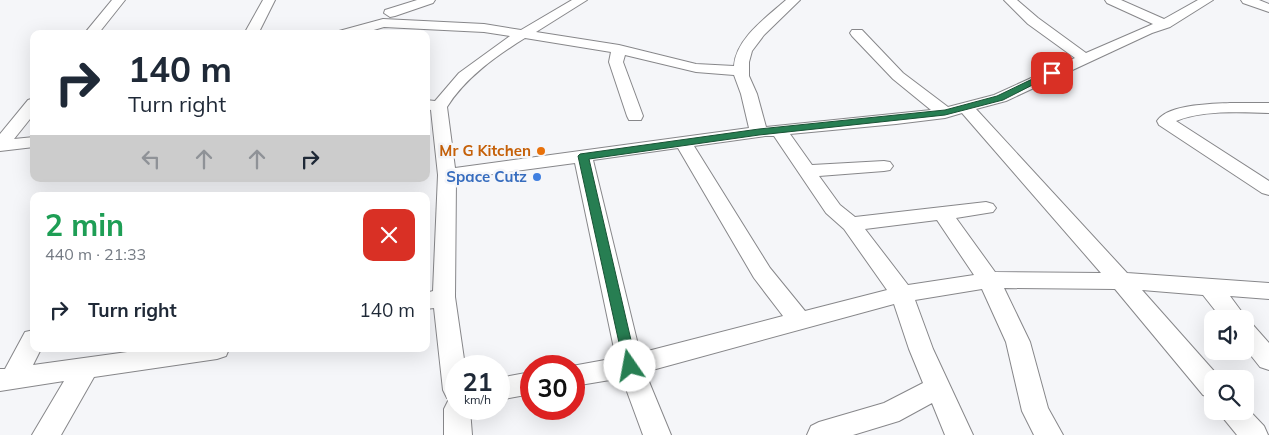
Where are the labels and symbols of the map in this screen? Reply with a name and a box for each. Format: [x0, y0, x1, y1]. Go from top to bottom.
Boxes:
pin [1031, 52, 1073, 94]
place label: Mr G Kitchen [439, 141, 531, 160]
marker: Mr G Kitchen [535, 145, 547, 157]
place label: Space Cutz [446, 167, 527, 186]
marker: Space Cutz [531, 171, 543, 183]
position arrow [603, 339, 655, 391]
speed limit sign: 30 [520, 355, 585, 420]

